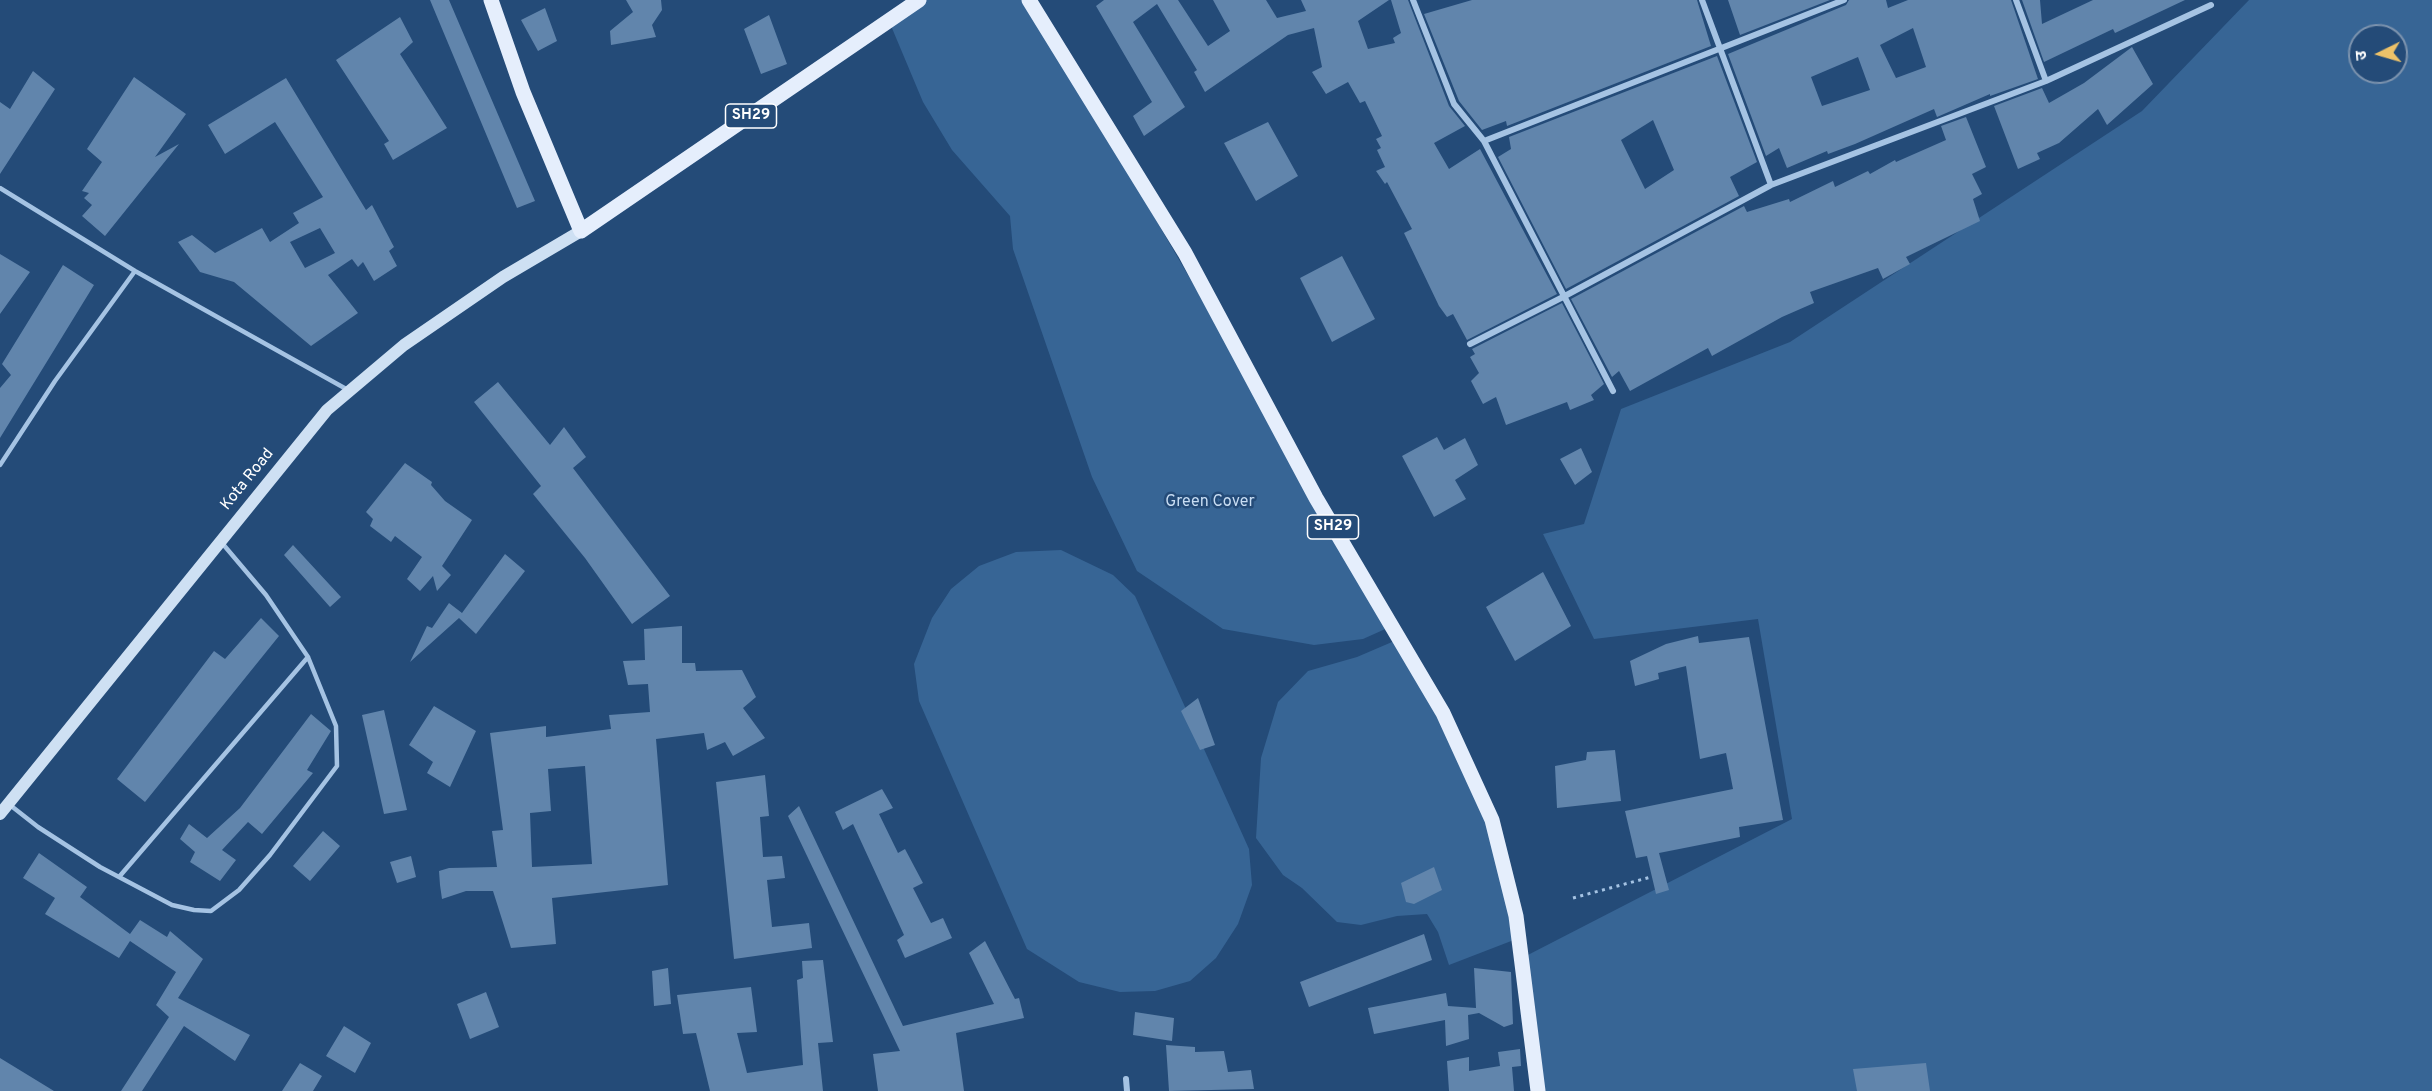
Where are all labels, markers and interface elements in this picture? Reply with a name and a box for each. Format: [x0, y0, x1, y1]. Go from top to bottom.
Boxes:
north arrow [2348, 24, 2408, 84]
text: उ [2352, 50, 2372, 61]
road number: SH29 [726, 104, 777, 128]
street label: Kota Road [217, 445, 279, 515]
park label: Green Cover [1165, 493, 1255, 513]
road number: SH29 [1308, 515, 1358, 539]

